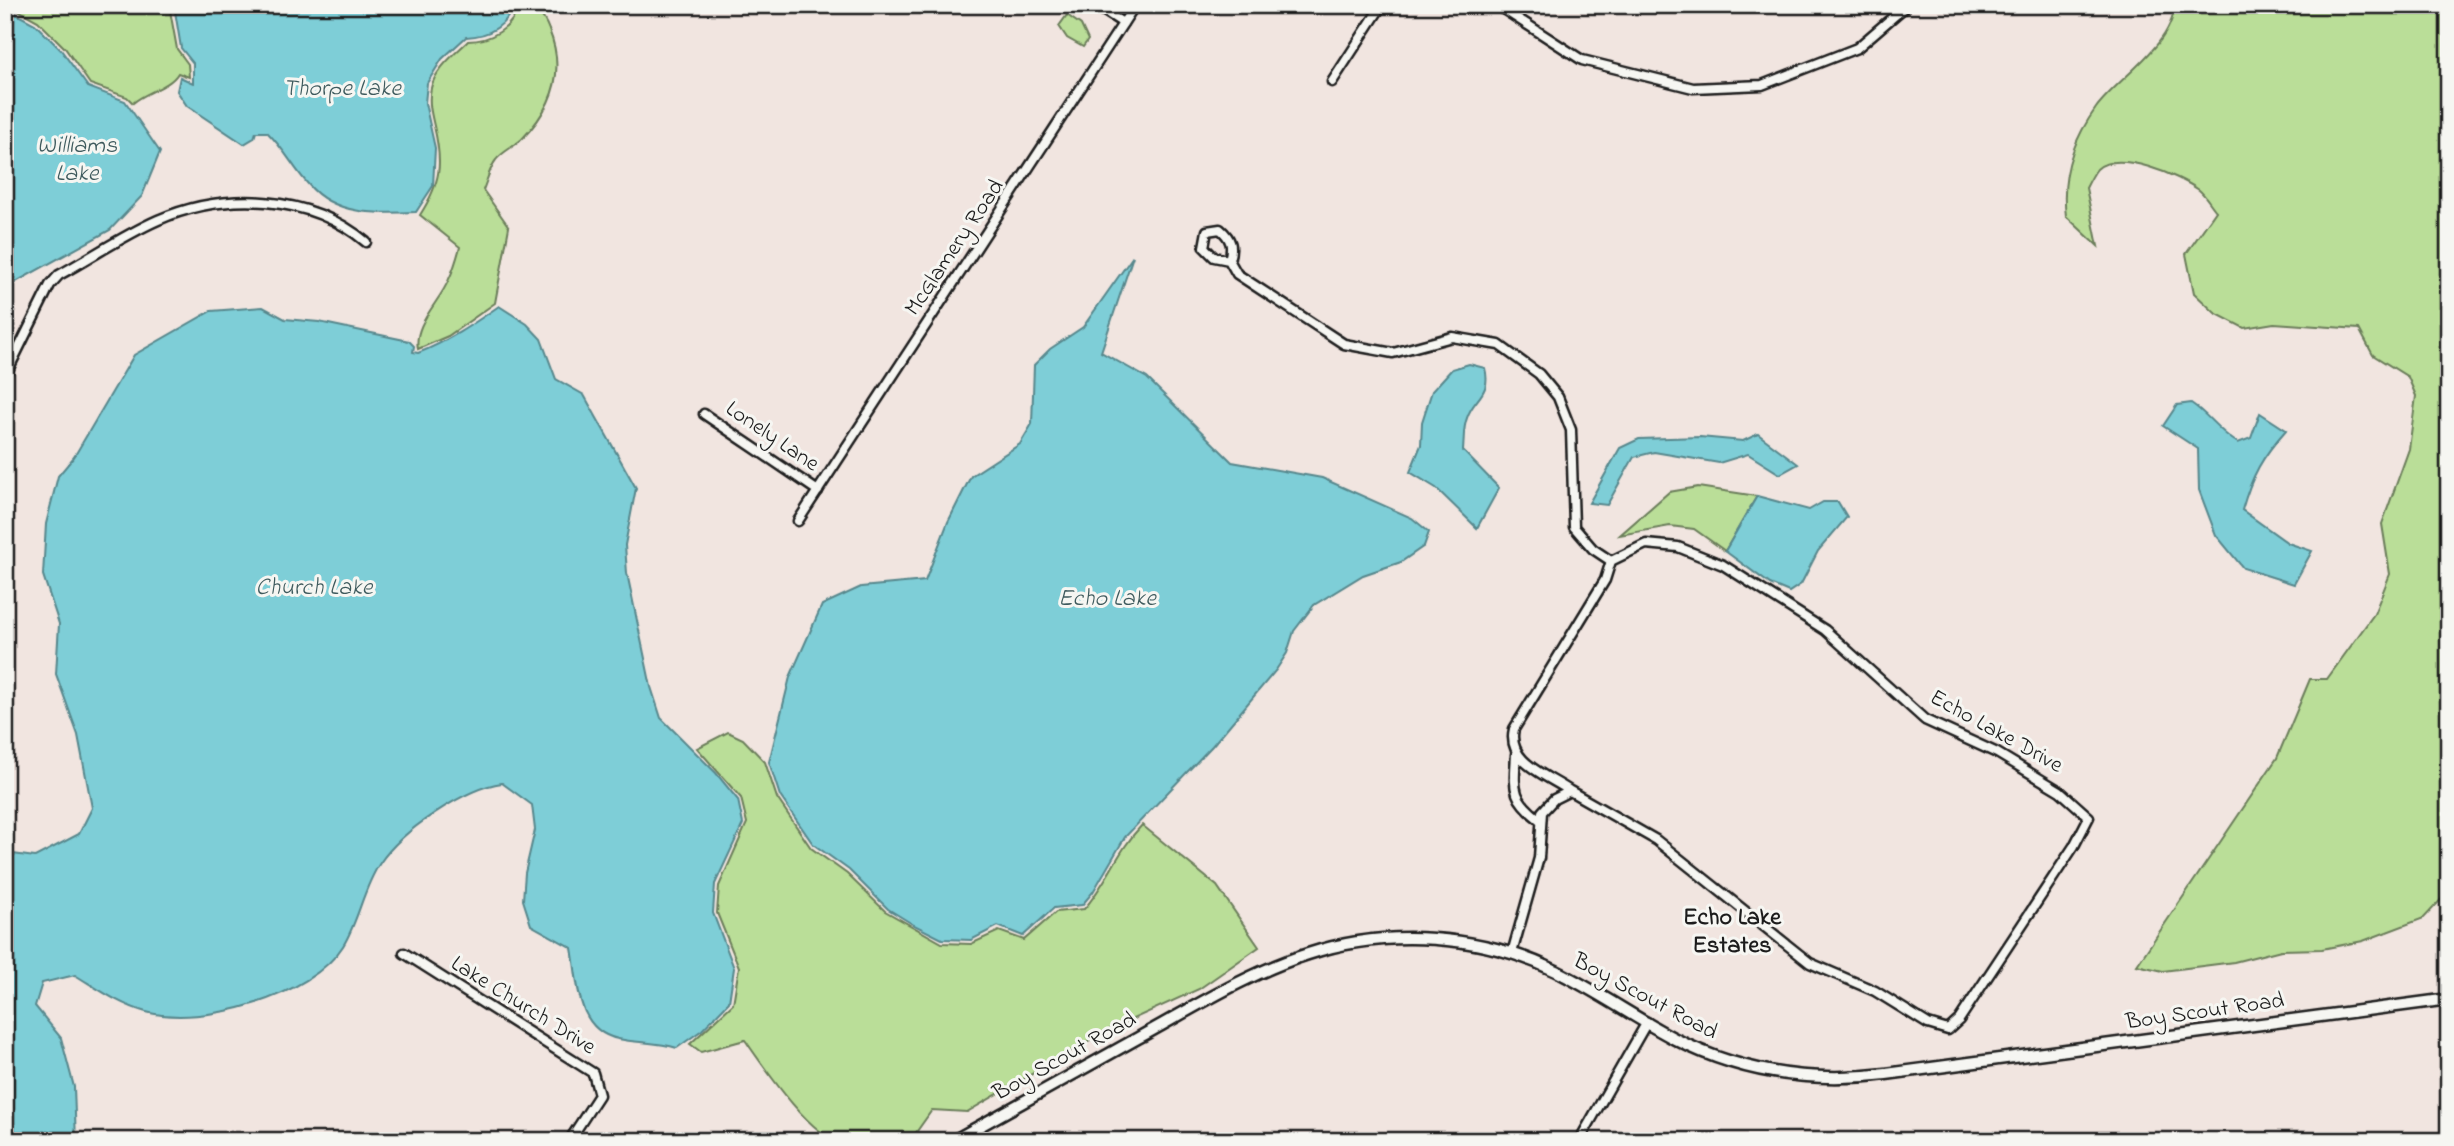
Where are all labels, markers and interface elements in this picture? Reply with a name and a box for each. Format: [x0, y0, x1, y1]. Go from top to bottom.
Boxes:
water label: Thorpe Lake [283, 72, 402, 107]
water label: Williams Lake [37, 129, 118, 192]
street label: McGlamery Road [897, 173, 1015, 324]
street label: Lonely Lane [717, 393, 826, 483]
water label: Church Lake [256, 571, 374, 606]
water label: Echo Lake [1058, 582, 1157, 617]
street label: Echo Lake Drive [1923, 682, 2069, 783]
district label: Echo Lake Estates [1683, 901, 1782, 964]
street label: Boy Scout Road [1565, 945, 1723, 1051]
street label: Lake Church Drive [444, 948, 603, 1064]
street label: Boy Scout Road [2123, 985, 2287, 1042]
street label: Boy Scout Road [986, 1004, 1144, 1112]

